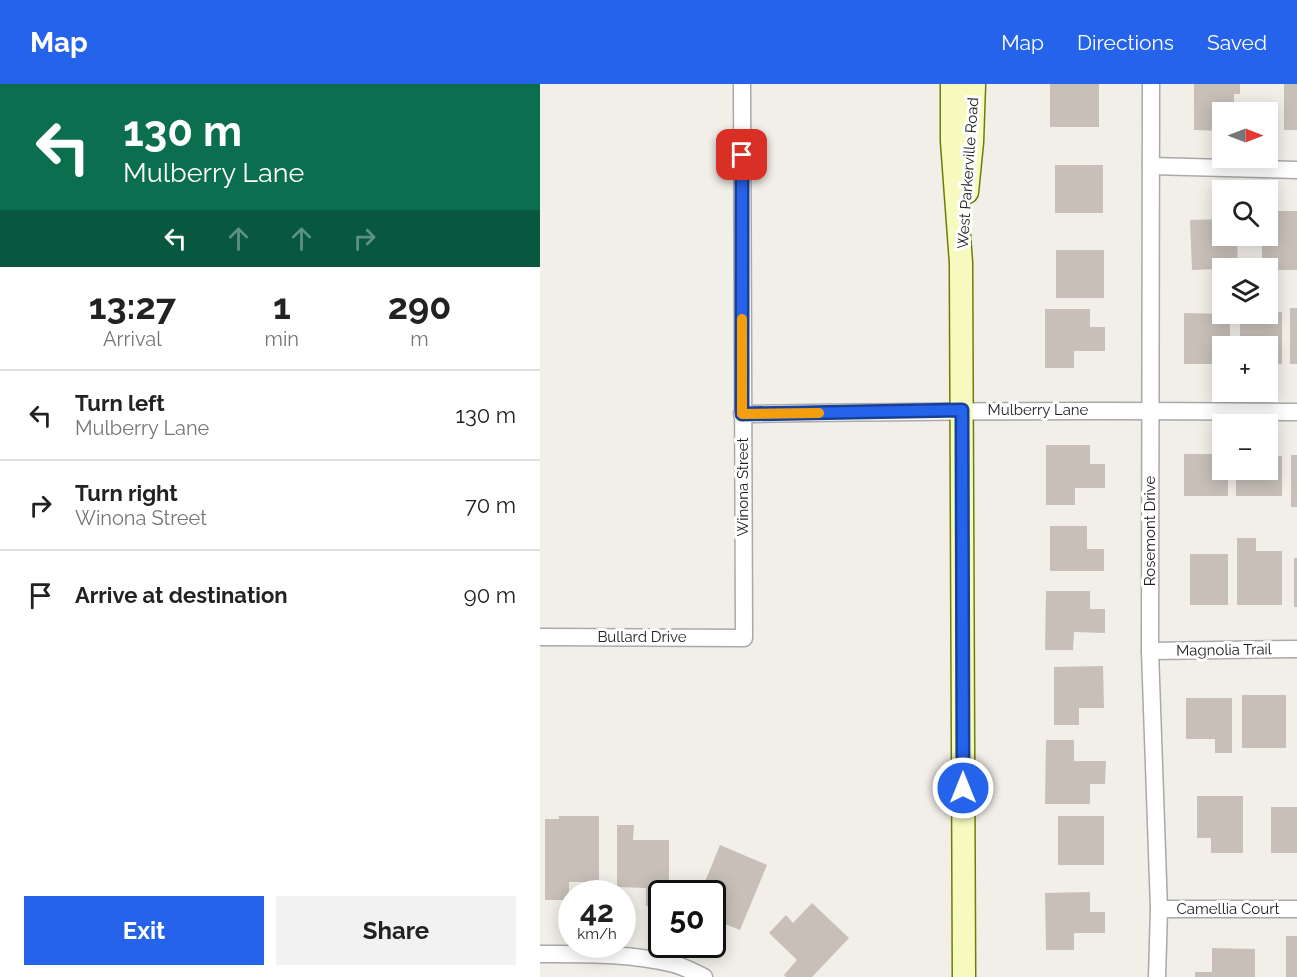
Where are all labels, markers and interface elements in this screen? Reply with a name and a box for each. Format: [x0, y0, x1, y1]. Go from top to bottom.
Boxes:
text: Map [30, 26, 88, 59]
text: Map [1001, 30, 1044, 55]
text: Directions [1077, 30, 1174, 55]
text: Saved [1207, 30, 1267, 55]
street label: West Parkerville Road [954, 97, 982, 249]
north arrow [1212, 102, 1278, 168]
map controls [1212, 102, 1278, 480]
text: 130 m [123, 107, 242, 156]
icon: left [24, 108, 102, 186]
pin [716, 129, 767, 180]
icon: arrive [725, 138, 758, 171]
text: Mulberry Lane [123, 157, 304, 188]
button: search [1212, 180, 1278, 246]
icon: left [159, 222, 192, 255]
icon: ahead [222, 222, 255, 255]
icon: ahead [285, 222, 318, 255]
icon: right [348, 222, 381, 255]
button: layers [1212, 258, 1278, 324]
text: 13:27 [89, 285, 176, 327]
text: 1 [273, 285, 291, 327]
text: 290 [388, 285, 451, 327]
text: Arrival [103, 327, 162, 351]
text: min [265, 327, 299, 351]
text: m [410, 327, 429, 351]
button: + [1212, 336, 1278, 402]
text: Turn left [75, 390, 165, 416]
icon: left [24, 399, 57, 432]
street label: Mulberry Lane [988, 401, 1089, 419]
text: 130 m [456, 402, 516, 428]
button: − [1212, 414, 1278, 480]
text: Mulberry Lane [75, 416, 209, 440]
street label: Winona Street [734, 438, 752, 536]
street label: Rosemont Drive [1141, 476, 1159, 586]
text: Turn right [75, 480, 178, 506]
icon: right [24, 489, 57, 522]
text: 70 m [465, 492, 516, 518]
text: Winona Street [75, 506, 207, 530]
icon: arrive [24, 579, 57, 612]
text: Arrive at destination [75, 582, 288, 608]
text: 90 m [464, 582, 516, 608]
street label: Bullard Drive [597, 628, 687, 646]
street label: Magnolia Trail [1176, 640, 1273, 660]
position arrow [931, 756, 995, 820]
speed limit sign: 50 [648, 880, 726, 958]
text: 42 [580, 894, 614, 929]
button: Exit [24, 896, 264, 965]
button: Share [276, 896, 516, 965]
street label: Camellia Court [1177, 900, 1279, 918]
text: km/h [577, 925, 617, 943]

